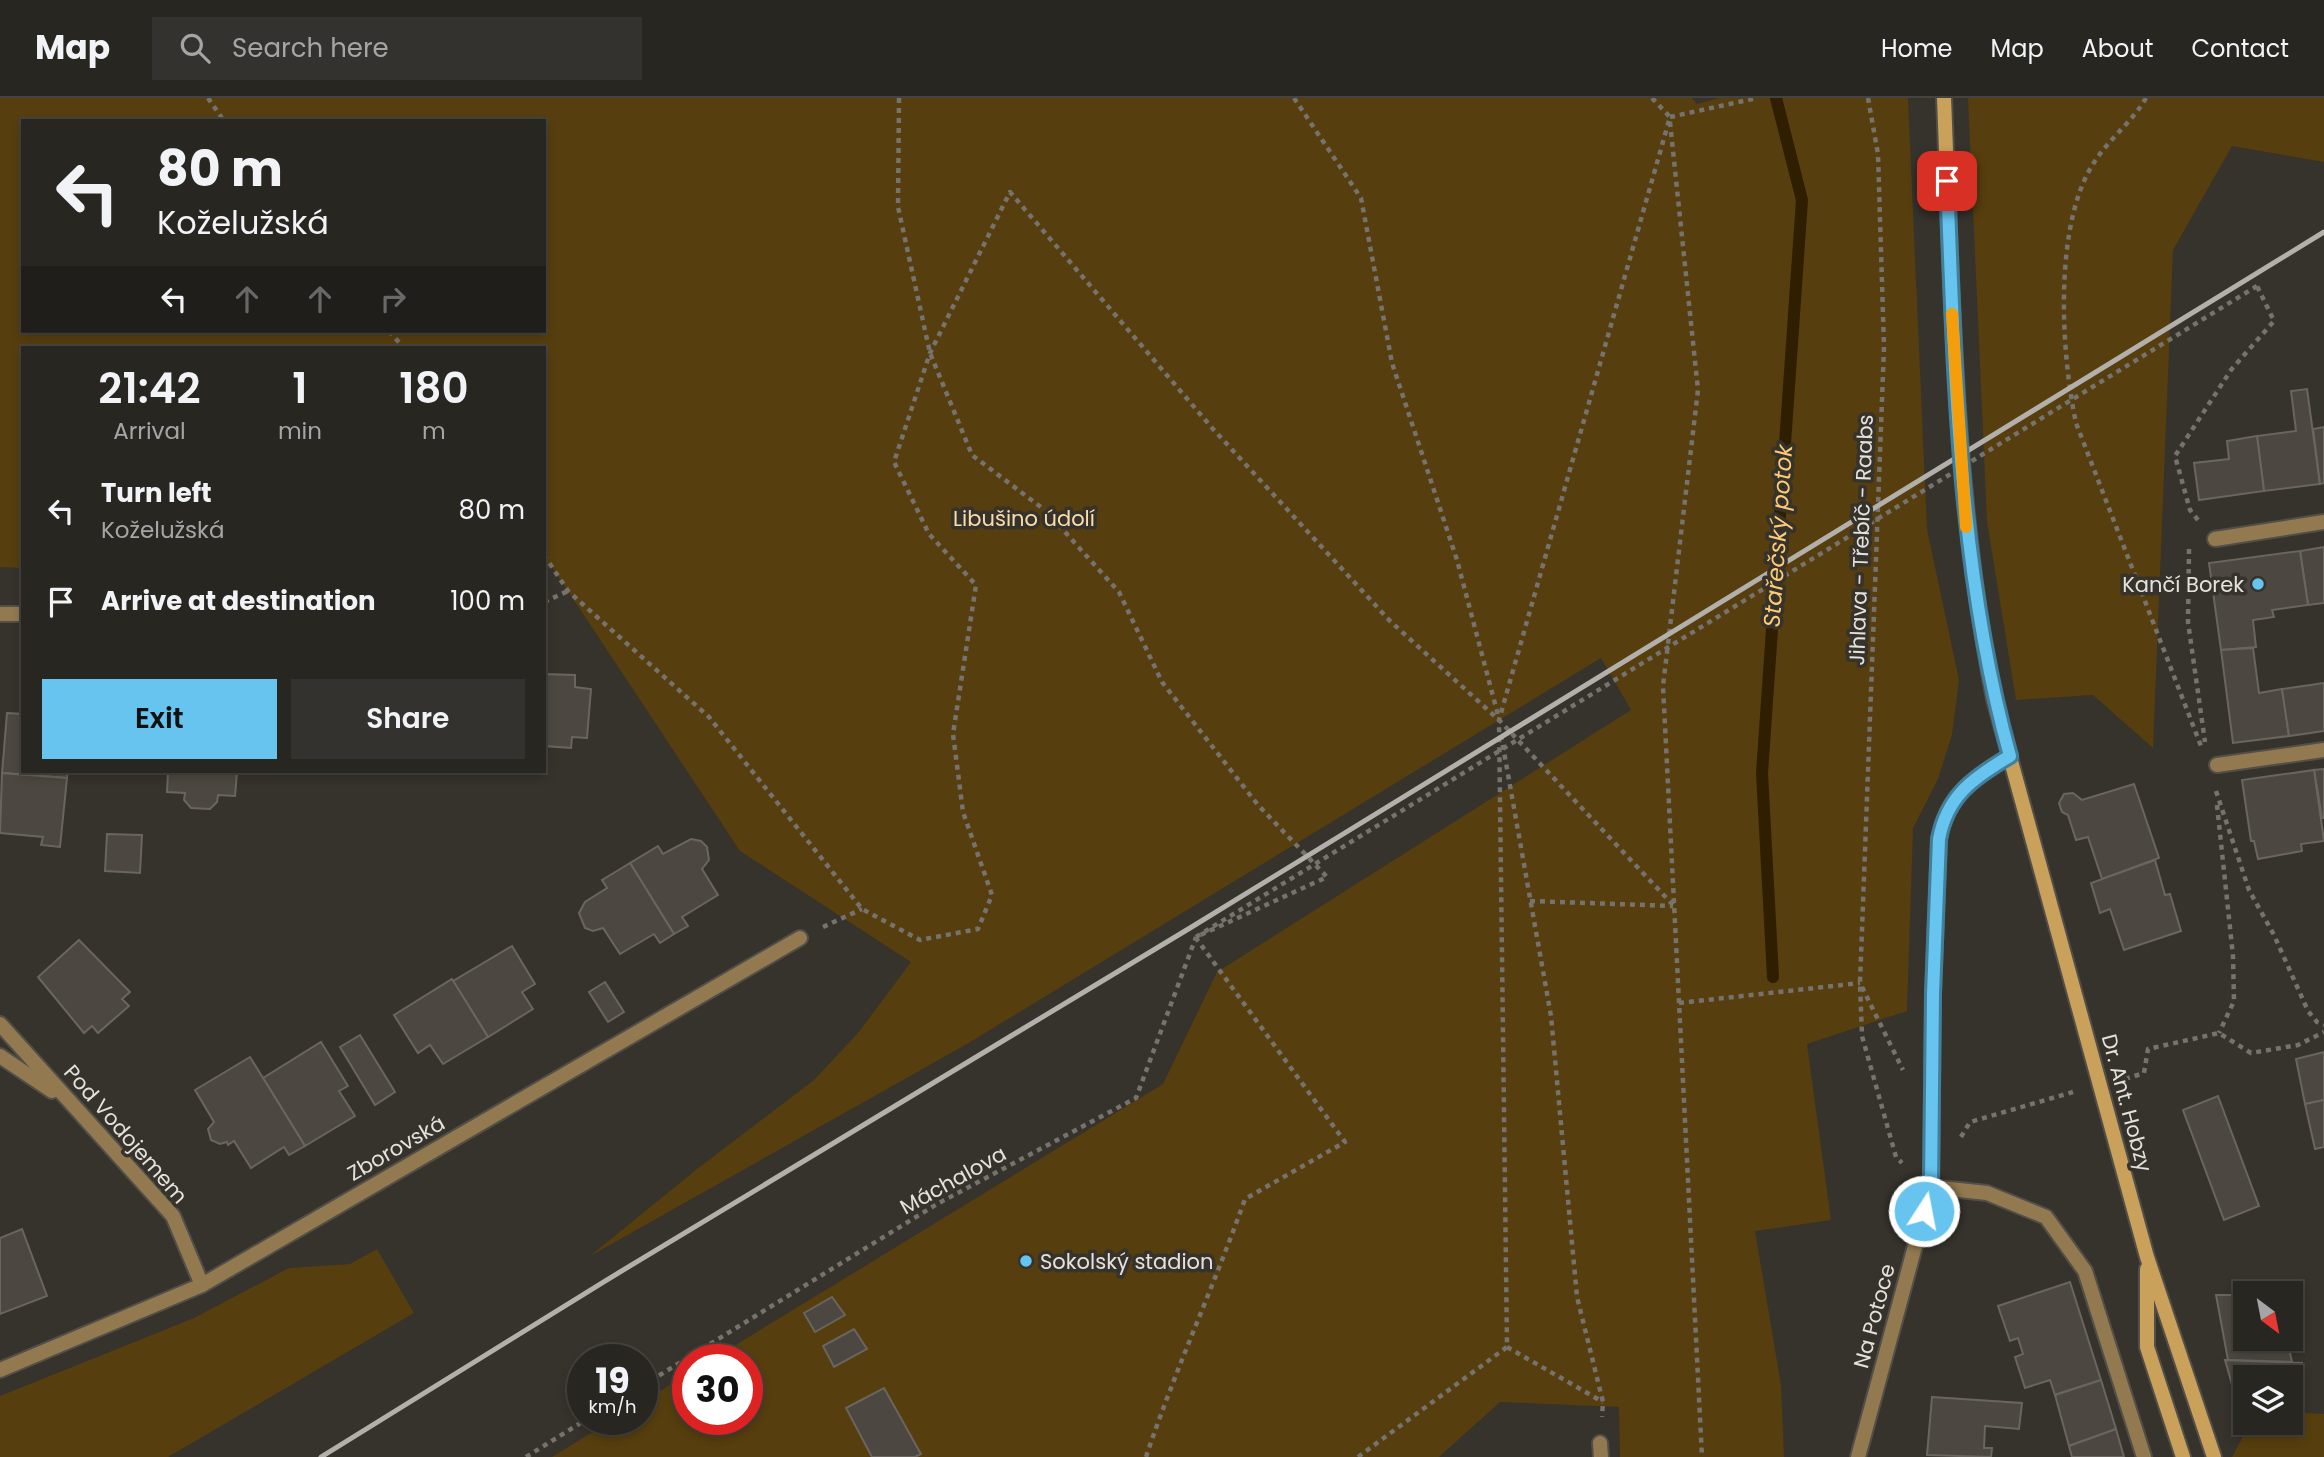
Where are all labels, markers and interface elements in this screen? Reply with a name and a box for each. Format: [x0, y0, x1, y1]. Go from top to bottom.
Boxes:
search box [152, 17, 642, 80]
text: Map [35, 24, 110, 71]
icon: search [176, 29, 214, 67]
text: Search here [232, 30, 389, 66]
text: Home [1881, 32, 1953, 65]
text: Map [1991, 32, 2044, 65]
text: About [2082, 32, 2153, 65]
text: Contact [2191, 32, 2289, 65]
text: 80 m [157, 135, 283, 203]
icon: left [42, 147, 133, 238]
pin [1917, 151, 1977, 211]
icon: arrive [1928, 162, 1966, 200]
text: Koželužská [157, 200, 329, 245]
icon: left [155, 280, 193, 318]
icon: ahead [228, 280, 266, 318]
icon: ahead [301, 280, 339, 318]
icon: right [374, 280, 412, 318]
text: 21:42 [98, 359, 201, 418]
text: 1 [292, 359, 308, 418]
text: 180 [399, 359, 469, 418]
street label: Jihlava - Třebíč - Raabs [1842, 414, 1880, 666]
text: Arrival [113, 415, 186, 447]
text: min [278, 415, 322, 447]
text: m [422, 415, 446, 447]
water label: Stařečský potok [1756, 442, 1800, 628]
text: Turn left [101, 475, 212, 511]
icon: left [42, 492, 80, 530]
text: 80 m [459, 492, 525, 528]
park label: Libušino údolí [953, 504, 1095, 533]
text: Koželužská [101, 514, 224, 546]
place label: Kančí Borek [2122, 570, 2244, 599]
marker: Kančí Borek [2250, 576, 2266, 592]
icon: arrive [42, 583, 80, 621]
text: Arrive at destination [101, 583, 376, 619]
text: 100 m [450, 583, 525, 619]
button: Exit [42, 679, 277, 759]
button: Share [291, 679, 525, 759]
street label: Dr. Ant. Hobzy [2095, 1031, 2159, 1175]
street label: Pod Vodojemem [58, 1058, 194, 1210]
street label: Zborovská [342, 1108, 450, 1188]
street label: Máchalova [895, 1139, 1011, 1221]
position arrow [1887, 1174, 1961, 1248]
place label: Sokolský stadion [1040, 1247, 1213, 1276]
marker: Sokolský stadion [1018, 1253, 1034, 1269]
street label: Na Potoce [1846, 1261, 1902, 1371]
north arrow [2233, 1281, 2303, 1351]
map controls [2233, 1281, 2303, 1435]
speed limit sign: 30 [672, 1344, 763, 1435]
text: 19 [595, 1356, 630, 1405]
button: layers [2233, 1365, 2303, 1435]
text: km/h [589, 1394, 636, 1419]

